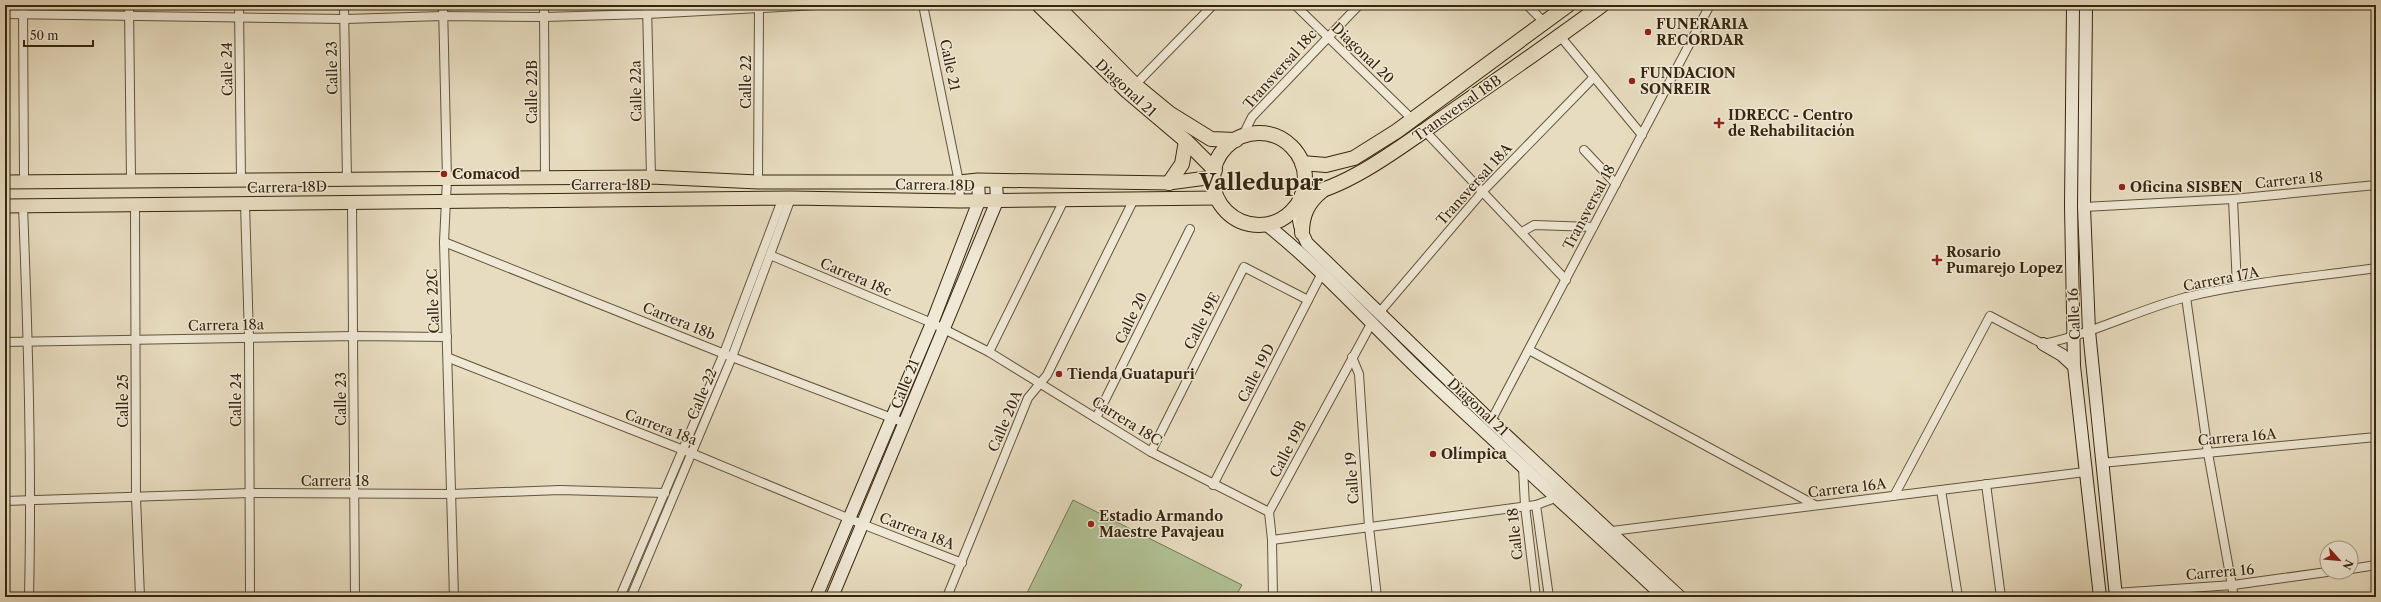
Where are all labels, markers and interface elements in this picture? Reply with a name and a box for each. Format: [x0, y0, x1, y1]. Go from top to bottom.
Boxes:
place label: FUNERARIA RECORDAR [1656, 15, 1749, 49]
street label: Diagonal 20 [1328, 19, 1398, 87]
scale bar [24, 22, 93, 48]
street label: Transversal 18c [1239, 25, 1321, 113]
marker: FUNERARIA RECORDAR [1643, 27, 1653, 37]
text: 50 m [30, 28, 59, 43]
street label: Calle 21 [936, 38, 964, 92]
street label: Calle 23 [323, 41, 341, 95]
street label: Calle 24 [218, 42, 236, 96]
street label: Calle 22 [737, 55, 755, 109]
street label: Diagonal 21 [1092, 55, 1160, 121]
street label: Calle 22a [626, 59, 646, 122]
street label: Calle 22B [523, 60, 541, 124]
place label: FUNDACION SONREIR [1640, 64, 1736, 98]
street label: Transversal 18B [1409, 71, 1505, 145]
marker: FUNDACION SONREIR [1627, 76, 1637, 86]
place label: IDRECC - Centro de Rehabilitación [1728, 106, 1855, 140]
marker: IDRECC - Centro de Rehabilitación [1713, 117, 1725, 129]
street label: Transversal 18A [1432, 139, 1516, 229]
street label: Transversal 18 [1559, 161, 1619, 253]
place label: Comacod [452, 165, 521, 183]
street label: Carrera 18 [2254, 167, 2324, 193]
marker: Comacod [439, 169, 449, 179]
district label: Valledupar [1198, 169, 1323, 196]
street label: Carrera 18D [895, 175, 975, 195]
street label: Carrera 18D [571, 176, 651, 194]
street label: Carrera 18D [247, 177, 327, 197]
place label: Oficina SISBEN [2130, 178, 2243, 196]
marker: Oficina SISBEN [2117, 182, 2127, 192]
place label: Rosario Pumarejo Lopez [1946, 243, 2063, 277]
street label: Carrera 18c [818, 254, 894, 300]
marker: Rosario Pumarejo Lopez [1931, 254, 1943, 266]
street label: Carrera 17A [2181, 263, 2261, 295]
street label: Calle 22C [423, 268, 443, 334]
street label: Calle 16 [2064, 287, 2084, 341]
street label: Calle 20 [1111, 289, 1151, 347]
street label: Calle 19E [1180, 289, 1224, 353]
street label: Carrera 18b [640, 298, 718, 344]
street label: Carrera 18a [188, 315, 265, 335]
street label: Calle 19D [1234, 341, 1278, 405]
street label: Calle 21 [887, 356, 923, 411]
place label: Tienda Guatapuri [1067, 365, 1195, 383]
street label: Calle 22 [683, 366, 721, 422]
marker: Tienda Guatapuri [1054, 369, 1064, 379]
street label: Calle 23 [332, 372, 350, 426]
street label: Calle 24 [227, 373, 245, 427]
street label: Calle 25 [114, 374, 132, 428]
street label: Diagonal 21 [1444, 374, 1512, 440]
street label: Calle 20A [984, 387, 1026, 455]
street label: Carrera 18C [1089, 392, 1165, 450]
street label: Carrera 18a [622, 405, 700, 449]
street label: Calle 19B [1266, 417, 1311, 481]
street label: Carrera 16A [2197, 425, 2278, 449]
place label: Olímpica [1441, 445, 1508, 463]
marker: Olímpica [1428, 449, 1438, 459]
street label: Calle 19 [1341, 451, 1363, 505]
street label: Carrera 18 [301, 472, 369, 490]
street label: Carrera 16A [1807, 474, 1888, 502]
place label: Estadio Armando Maestre Pavajeau [1099, 507, 1225, 541]
street label: Calle 18 [1503, 507, 1527, 561]
street label: Carrera 18A [877, 508, 958, 554]
marker: Estadio Armando Maestre Pavajeau [1086, 519, 1096, 529]
north arrow [2319, 540, 2359, 580]
text: N [2339, 557, 2356, 572]
street label: Carrera 16 [2185, 560, 2255, 584]

